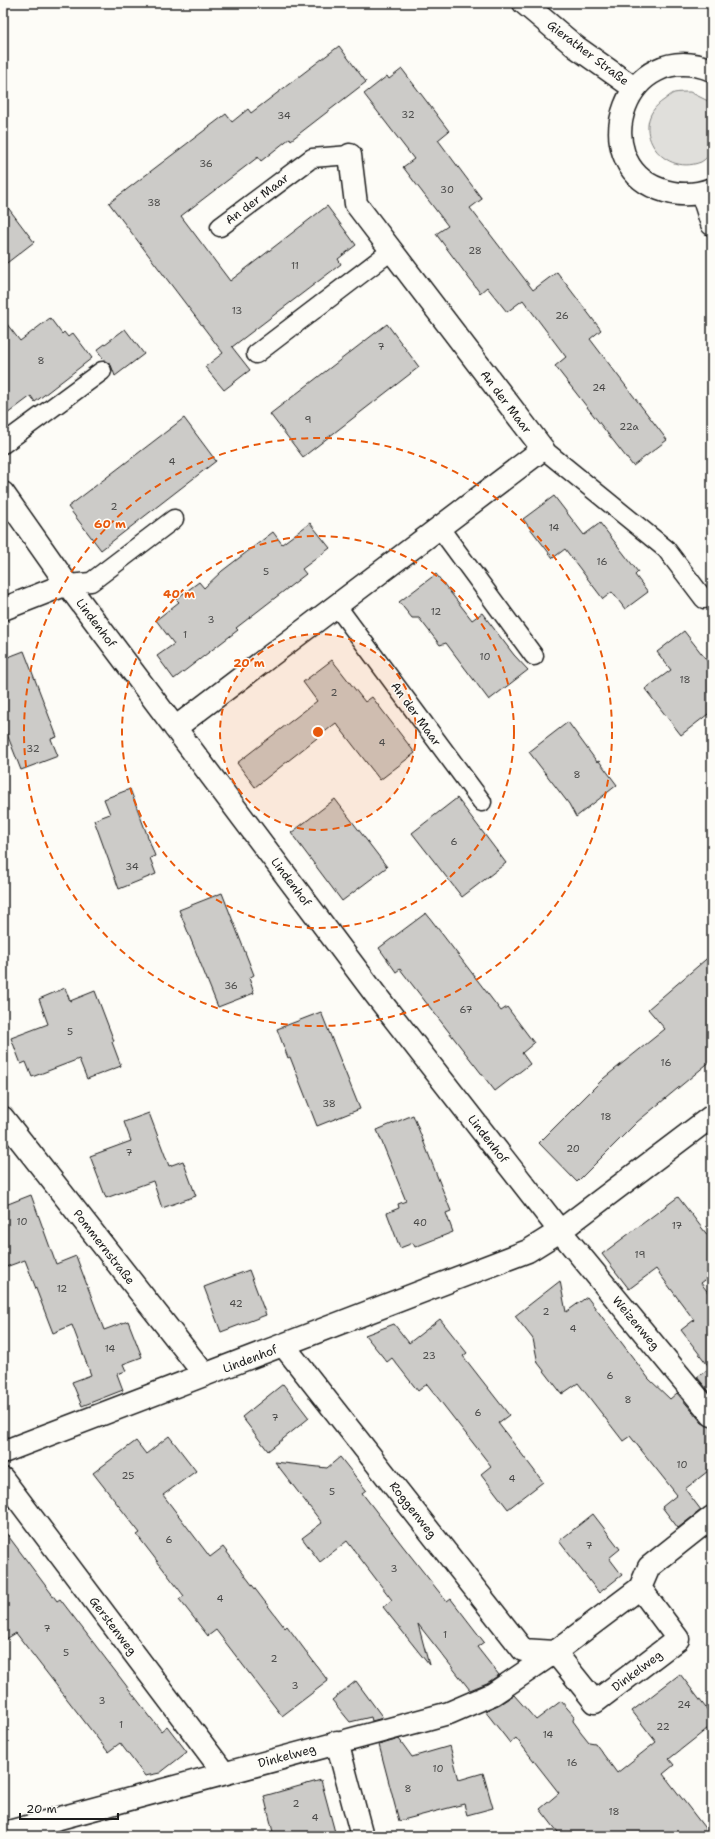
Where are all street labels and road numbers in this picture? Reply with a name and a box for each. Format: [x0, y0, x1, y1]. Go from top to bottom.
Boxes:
street label: Gierather Straße [544, 17, 632, 89]
street label: An der Maar [222, 170, 292, 228]
street label: An der Maar [477, 367, 535, 437]
street label: Lindenhof [72, 595, 120, 651]
street label: An der Maar [387, 679, 445, 750]
street label: Lindenhof [267, 854, 315, 910]
street label: Lindenhof [464, 1112, 512, 1167]
street label: Pommernstraße [70, 1206, 139, 1288]
street label: Weizenweg [609, 1293, 663, 1353]
street label: Lindenhof [220, 1341, 280, 1377]
street label: Roggenweg [386, 1478, 440, 1542]
street label: Gerstenweg [86, 1593, 140, 1659]
street label: Dinkelweg [608, 1647, 666, 1695]
street label: Dinkelweg [256, 1741, 318, 1771]

